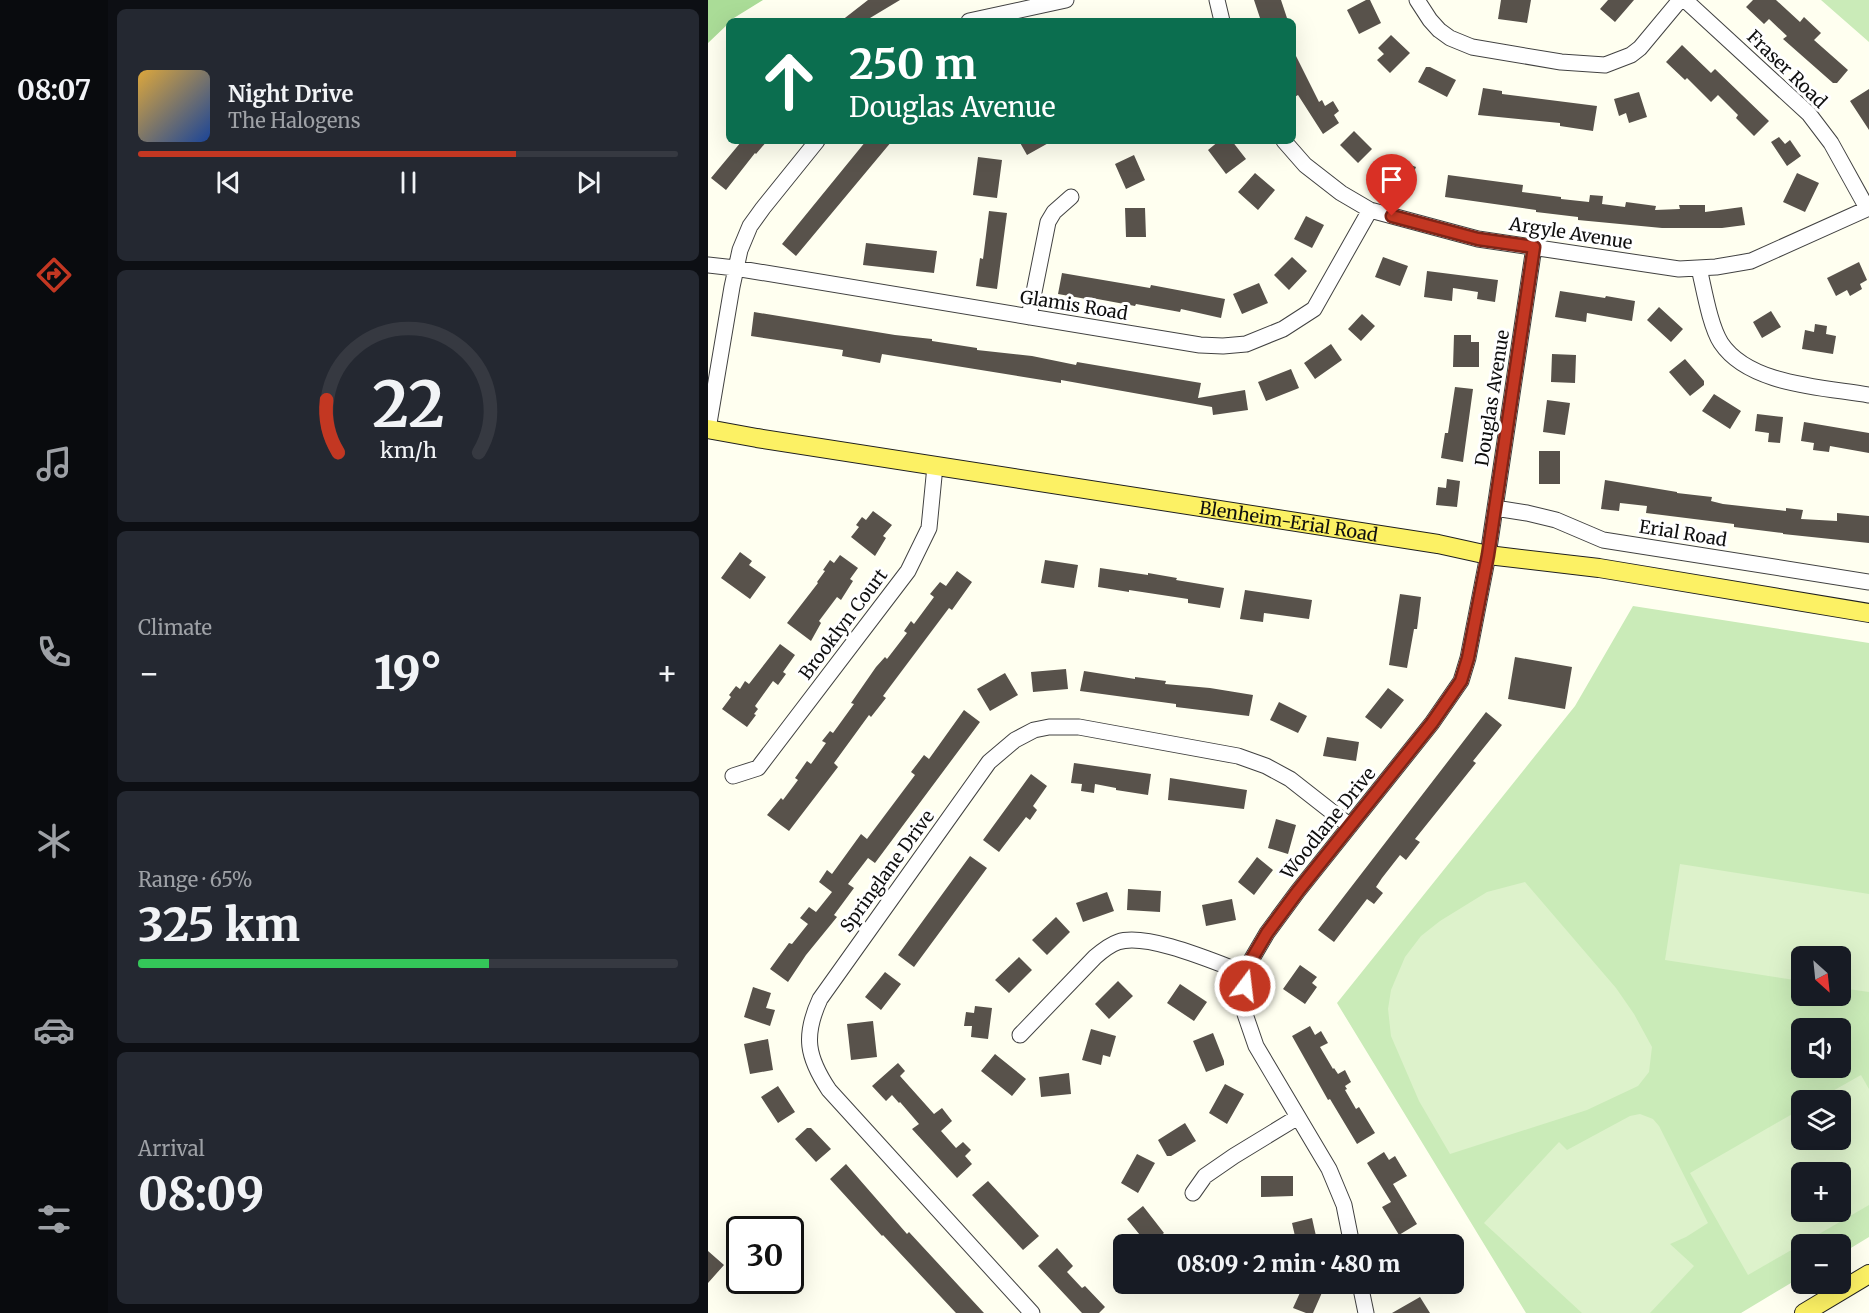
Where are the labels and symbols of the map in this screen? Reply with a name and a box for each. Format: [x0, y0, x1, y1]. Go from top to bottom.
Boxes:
street label: Fraser Road [1742, 25, 1832, 113]
pin [1366, 154, 1417, 216]
street label: Argyle Avenue [1507, 212, 1634, 254]
street label: Glamis Road [1019, 285, 1130, 325]
street label: Douglas Avenue [1470, 328, 1514, 468]
street label: Blenheim-Erial Road [1198, 496, 1380, 546]
street label: Erial Road [1637, 515, 1729, 551]
street label: Brooklyn Court [794, 564, 892, 684]
street label: Woodlane Drive [1275, 762, 1380, 884]
street label: Springlane Drive [835, 805, 939, 937]
north arrow [1791, 946, 1851, 1006]
position arrow [1213, 954, 1277, 1018]
speed limit sign: 30 [726, 1216, 804, 1294]

